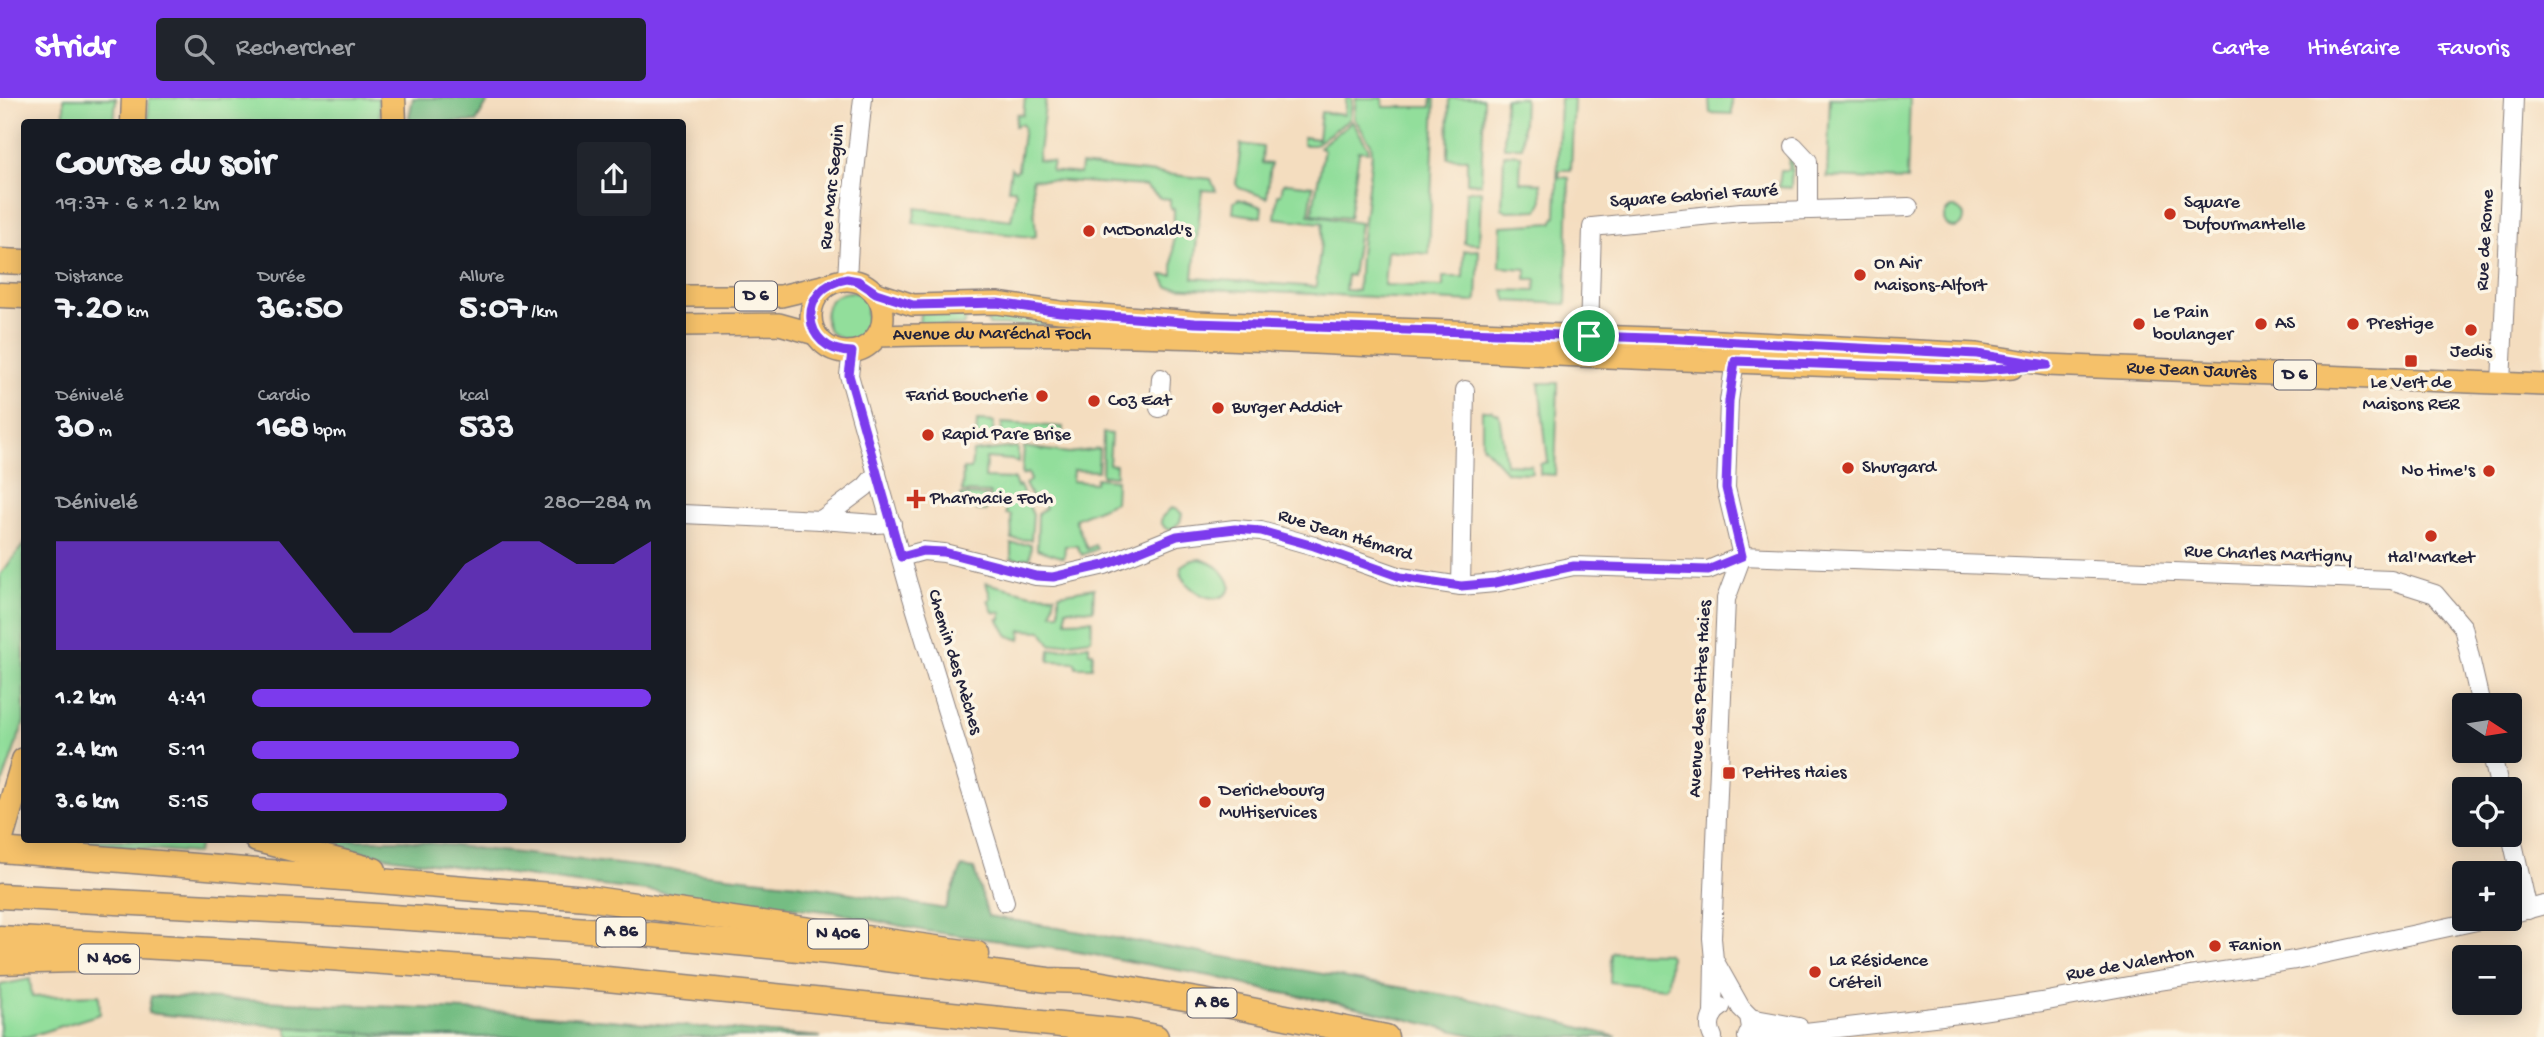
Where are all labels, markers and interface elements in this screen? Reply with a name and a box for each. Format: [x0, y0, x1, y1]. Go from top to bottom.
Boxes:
search box [156, 18, 646, 81]
text: Stridr [35, 30, 114, 68]
icon: search [180, 30, 218, 68]
text: Rechercher [236, 34, 354, 65]
text: Carte [2212, 35, 2269, 64]
text: Itinéraire [2307, 35, 2400, 64]
text: Favoris [2438, 35, 2509, 64]
street label: Rue Marc Seguin [815, 123, 851, 251]
button: share [577, 142, 651, 216]
text: Course du soir [56, 143, 275, 187]
street label: Square Gabriel Fauré [1609, 180, 1779, 214]
street label: Rue de Rome [2472, 188, 2500, 291]
text: 19:37 · 6 × 1.2 km [56, 191, 220, 218]
place label: Square Dufourmantelle [2182, 192, 2306, 237]
marker: Square Dufourmantelle [2162, 206, 2178, 222]
place label: McDonald's [1103, 220, 1193, 243]
marker: McDonald's [1081, 223, 1097, 239]
place label: On Air Maisons-Alfort [1874, 253, 1988, 298]
text: Distance [56, 266, 123, 289]
text: Durée [258, 266, 305, 289]
text: Allure [459, 266, 504, 289]
marker: On Air Maisons-Alfort [1852, 267, 1868, 283]
road number: D 6 [735, 281, 777, 310]
text: 7.20 [56, 289, 122, 330]
text: 36:50 [258, 289, 343, 330]
text: 5:07 [459, 289, 527, 330]
text: km [122, 301, 149, 324]
text: /km [527, 301, 558, 324]
place label: Le Pain boulanger [2153, 302, 2235, 347]
pin [1559, 306, 1619, 366]
place label: AS [2275, 313, 2295, 336]
place label: Prestige [2366, 313, 2434, 336]
marker: Le Pain boulanger [2131, 316, 2147, 332]
marker: AS [2253, 316, 2269, 332]
marker: Prestige [2345, 316, 2361, 332]
icon: arrive [1570, 317, 1608, 355]
marker: Jedis [2463, 322, 2479, 338]
street label: Avenue du Maréchal Foch [892, 323, 1092, 347]
place label: Jedis [2450, 341, 2493, 364]
marker: Le Vert de Maisons RER [2403, 353, 2419, 369]
street label: Rue Jean Jaurès [2126, 357, 2258, 385]
road number: D 6 [2274, 360, 2316, 390]
place label: Le Vert de Maisons RER [2363, 372, 2461, 417]
text: Dénivelé [56, 385, 124, 408]
text: Cardio [258, 385, 310, 408]
text: kcal [459, 385, 489, 408]
place label: Farid Boucherie [905, 385, 1028, 408]
marker: Farid Boucherie [1034, 388, 1050, 404]
place label: Coz Eat [1108, 390, 1173, 413]
marker: Coz Eat [1086, 393, 1102, 409]
place label: Burger Addict [1231, 397, 1343, 420]
marker: Burger Addict [1210, 400, 1226, 416]
text: 30 [56, 408, 94, 449]
text: 168 [258, 408, 309, 449]
text: 533 [459, 408, 514, 449]
text: m [94, 420, 112, 443]
text: bpm [309, 420, 346, 443]
place label: Rapid Pare Brise [942, 424, 1071, 447]
marker: Rapid Pare Brise [920, 427, 936, 443]
place label: Shurgard [1862, 457, 1938, 480]
marker: Shurgard [1840, 460, 1856, 476]
place label: No time's [2401, 460, 2476, 483]
marker: No time's [2481, 463, 2497, 479]
place label: Pharmacie Foch [929, 488, 1053, 511]
text: Dénivelé [56, 490, 138, 517]
text: 280–284 m [543, 490, 651, 517]
marker: Pharmacie Foch [908, 491, 924, 507]
street label: Rue Jean Hémard [1275, 505, 1417, 568]
marker: Hal'Market [2423, 528, 2439, 544]
street label: Rue Charles Martigny [2184, 541, 2353, 569]
place label: Hal'Market [2388, 547, 2477, 570]
street label: Chemin des Mèches [921, 587, 987, 738]
street label: Avenue des Petites Haies [1684, 599, 1718, 798]
text: 1.2 km [56, 685, 116, 712]
text: 4:41 [168, 685, 206, 712]
north arrow [2452, 693, 2522, 763]
map controls [2452, 693, 2522, 1015]
text: 2.4 km [56, 737, 117, 764]
text: 5:11 [168, 737, 206, 764]
place label: Petites Haies [1742, 762, 1848, 785]
marker: Petites Haies [1721, 765, 1737, 781]
button: locate [2452, 777, 2522, 847]
place label: Derichebourg Multiservices [1217, 780, 1325, 825]
text: 3.6 km [56, 789, 119, 816]
text: 5:15 [168, 789, 209, 816]
marker: Derichebourg Multiservices [1197, 794, 1213, 810]
button: + [2452, 861, 2522, 931]
road number: A 86 [596, 918, 646, 946]
road number: N 406 [808, 920, 868, 948]
place label: Fanion [2228, 935, 2281, 958]
marker: Fanion [2207, 938, 2223, 954]
street label: Rue de Valenton [2064, 942, 2196, 988]
road number: N 406 [79, 944, 139, 974]
button: − [2452, 945, 2522, 1015]
place label: La Résidence Créteil [1829, 950, 1928, 995]
marker: La Résidence Créteil [1807, 964, 1823, 980]
road number: A 86 [1188, 988, 1236, 1018]

